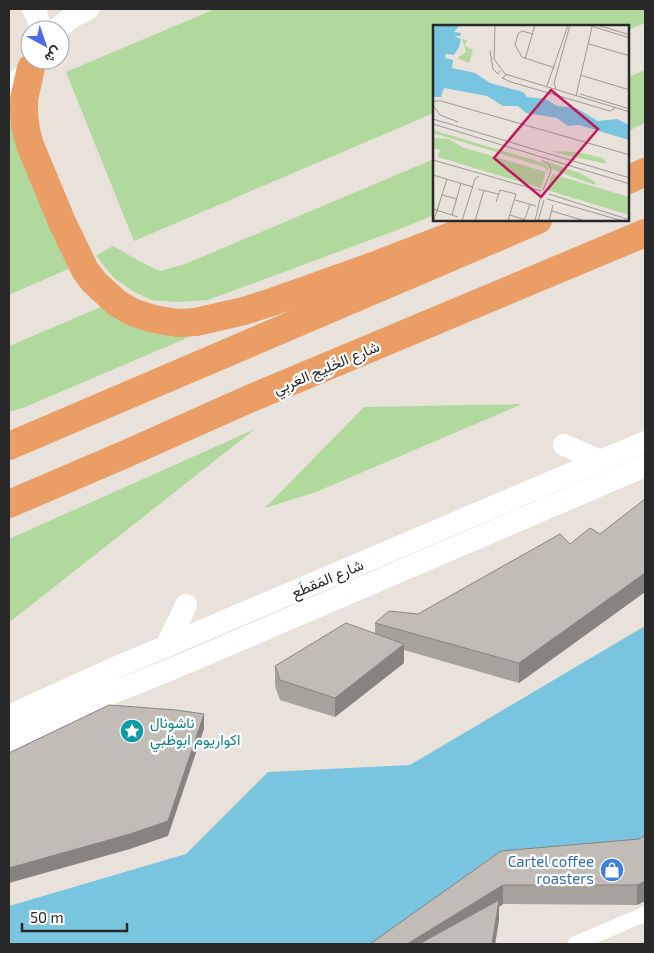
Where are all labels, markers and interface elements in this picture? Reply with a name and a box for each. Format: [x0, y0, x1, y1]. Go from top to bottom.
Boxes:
north arrow [20, 20, 70, 70]
inset map [433, 25, 629, 221]
text: ش [41, 43, 66, 67]
street label: شارع الخَلِيج العَربِي [270, 336, 384, 402]
street label: شارع المَقطَع [288, 555, 367, 604]
place label: ناشونال اكواريوم ابوظبي [150, 713, 241, 753]
place icon: ناشونال اكواريوم ابوظبي [119, 718, 145, 744]
place label: Cartel coffee roasters [508, 852, 594, 887]
shop icon: Cartel coffee roasters [599, 857, 625, 883]
scale bar [22, 900, 128, 932]
text: 50 m [30, 908, 64, 926]

